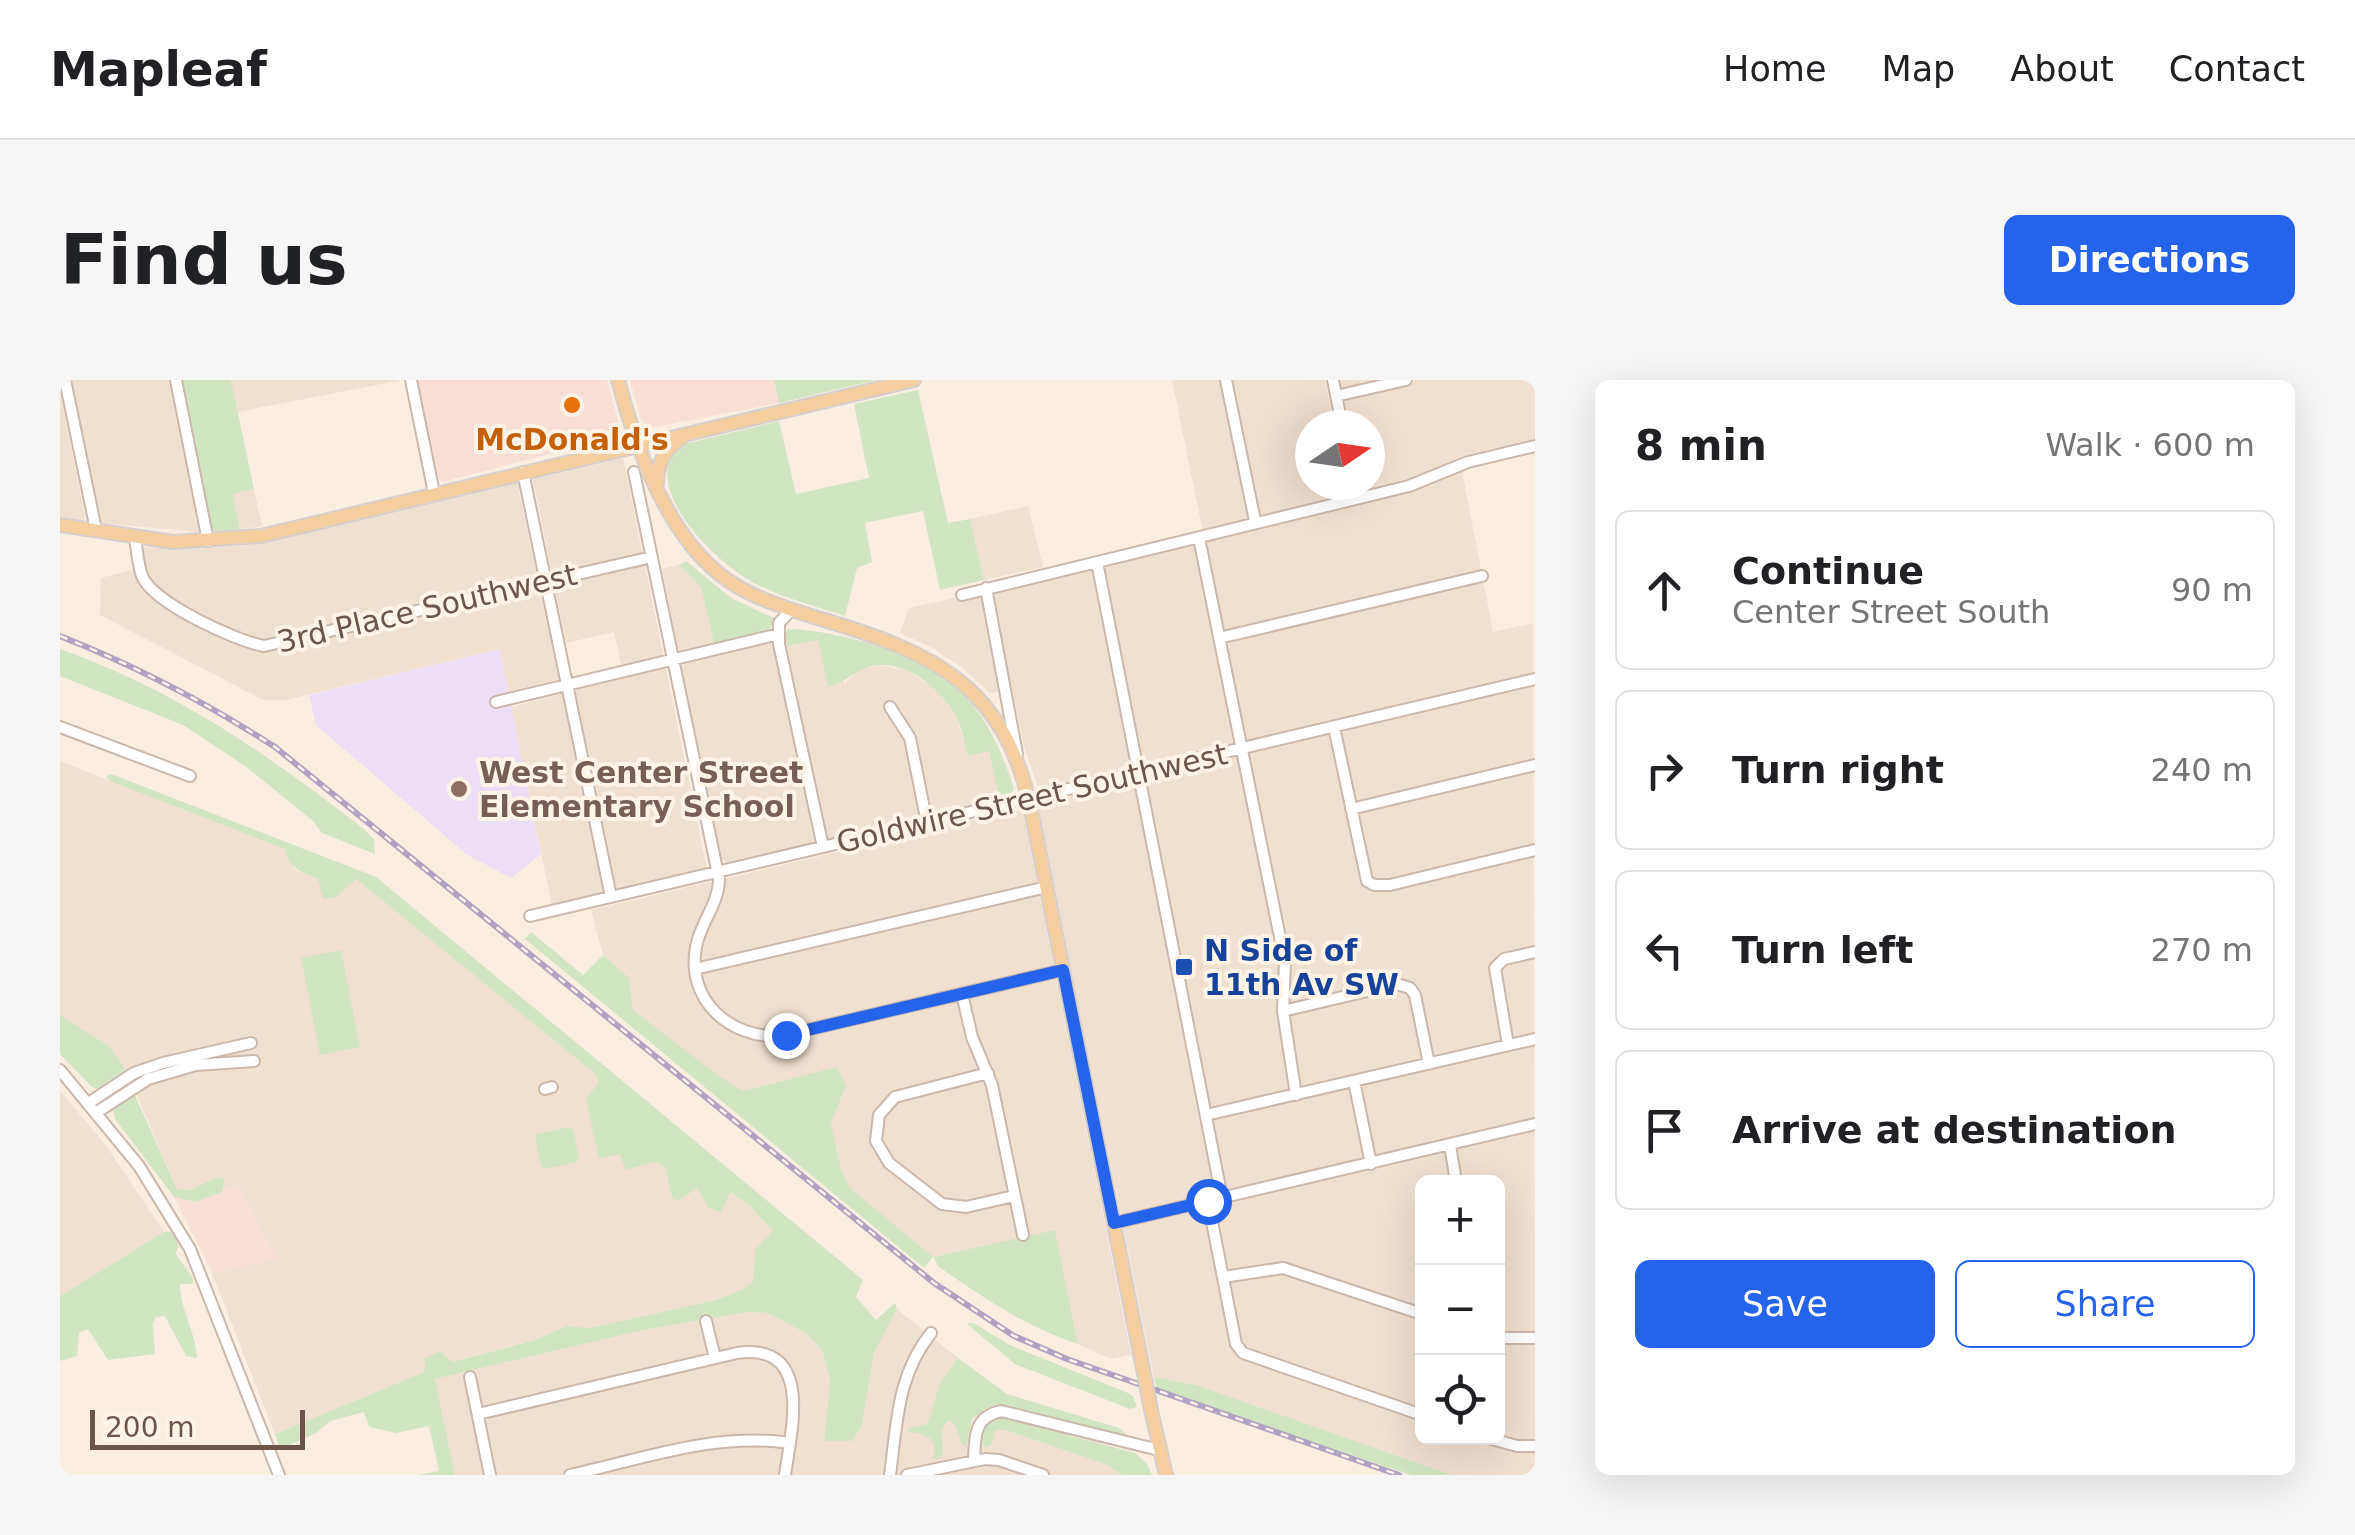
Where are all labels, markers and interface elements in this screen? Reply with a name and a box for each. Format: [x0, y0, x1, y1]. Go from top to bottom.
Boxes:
text: Mapleaf [50, 41, 267, 97]
text: Home [1723, 49, 1826, 89]
text: Map [1881, 49, 1955, 89]
text: About [2010, 49, 2114, 89]
text: Contact [2169, 49, 2305, 89]
button: Directions [2004, 215, 2295, 305]
text: Find us [60, 219, 348, 301]
marker: McDonald's [561, 394, 583, 416]
north arrow [1295, 410, 1385, 500]
text: 8 min [1635, 421, 1767, 470]
place label: McDonald's [475, 422, 669, 457]
text: Walk · 600 m [2045, 426, 2255, 464]
text: Continue [1732, 549, 1924, 593]
street label: 3rd Place Southwest [274, 556, 580, 660]
icon: ahead [1637, 563, 1692, 618]
text: 90 m [2171, 571, 2253, 609]
text: Center Street South [1732, 593, 2050, 631]
street label: Goldwire Street Southwest [833, 736, 1231, 860]
icon: right [1637, 743, 1692, 798]
text: Turn right [1732, 748, 1944, 792]
text: 240 m [2151, 751, 2253, 789]
place label: West Center Street Elementary School [479, 755, 803, 824]
marker: West Center Street Elementary School [448, 778, 470, 800]
icon: left [1637, 923, 1692, 978]
text: Turn left [1732, 928, 1913, 972]
text: 270 m [2151, 931, 2253, 969]
place label: N Side of 11th Av SW [1204, 933, 1399, 1002]
marker: N Side of 11th Av SW [1173, 956, 1195, 978]
route end [764, 1013, 810, 1059]
icon: arrive [1637, 1103, 1692, 1158]
text: Arrive at destination [1732, 1108, 2177, 1152]
map controls [1415, 1175, 1505, 1445]
button: + [1415, 1175, 1505, 1265]
route start [1186, 1179, 1232, 1225]
button: Save [1635, 1260, 1935, 1348]
button: Share [1955, 1260, 2255, 1348]
button: − [1415, 1265, 1505, 1355]
button: locate [1415, 1355, 1505, 1445]
scale bar [90, 1405, 305, 1450]
text: 200 m [105, 1411, 195, 1444]

